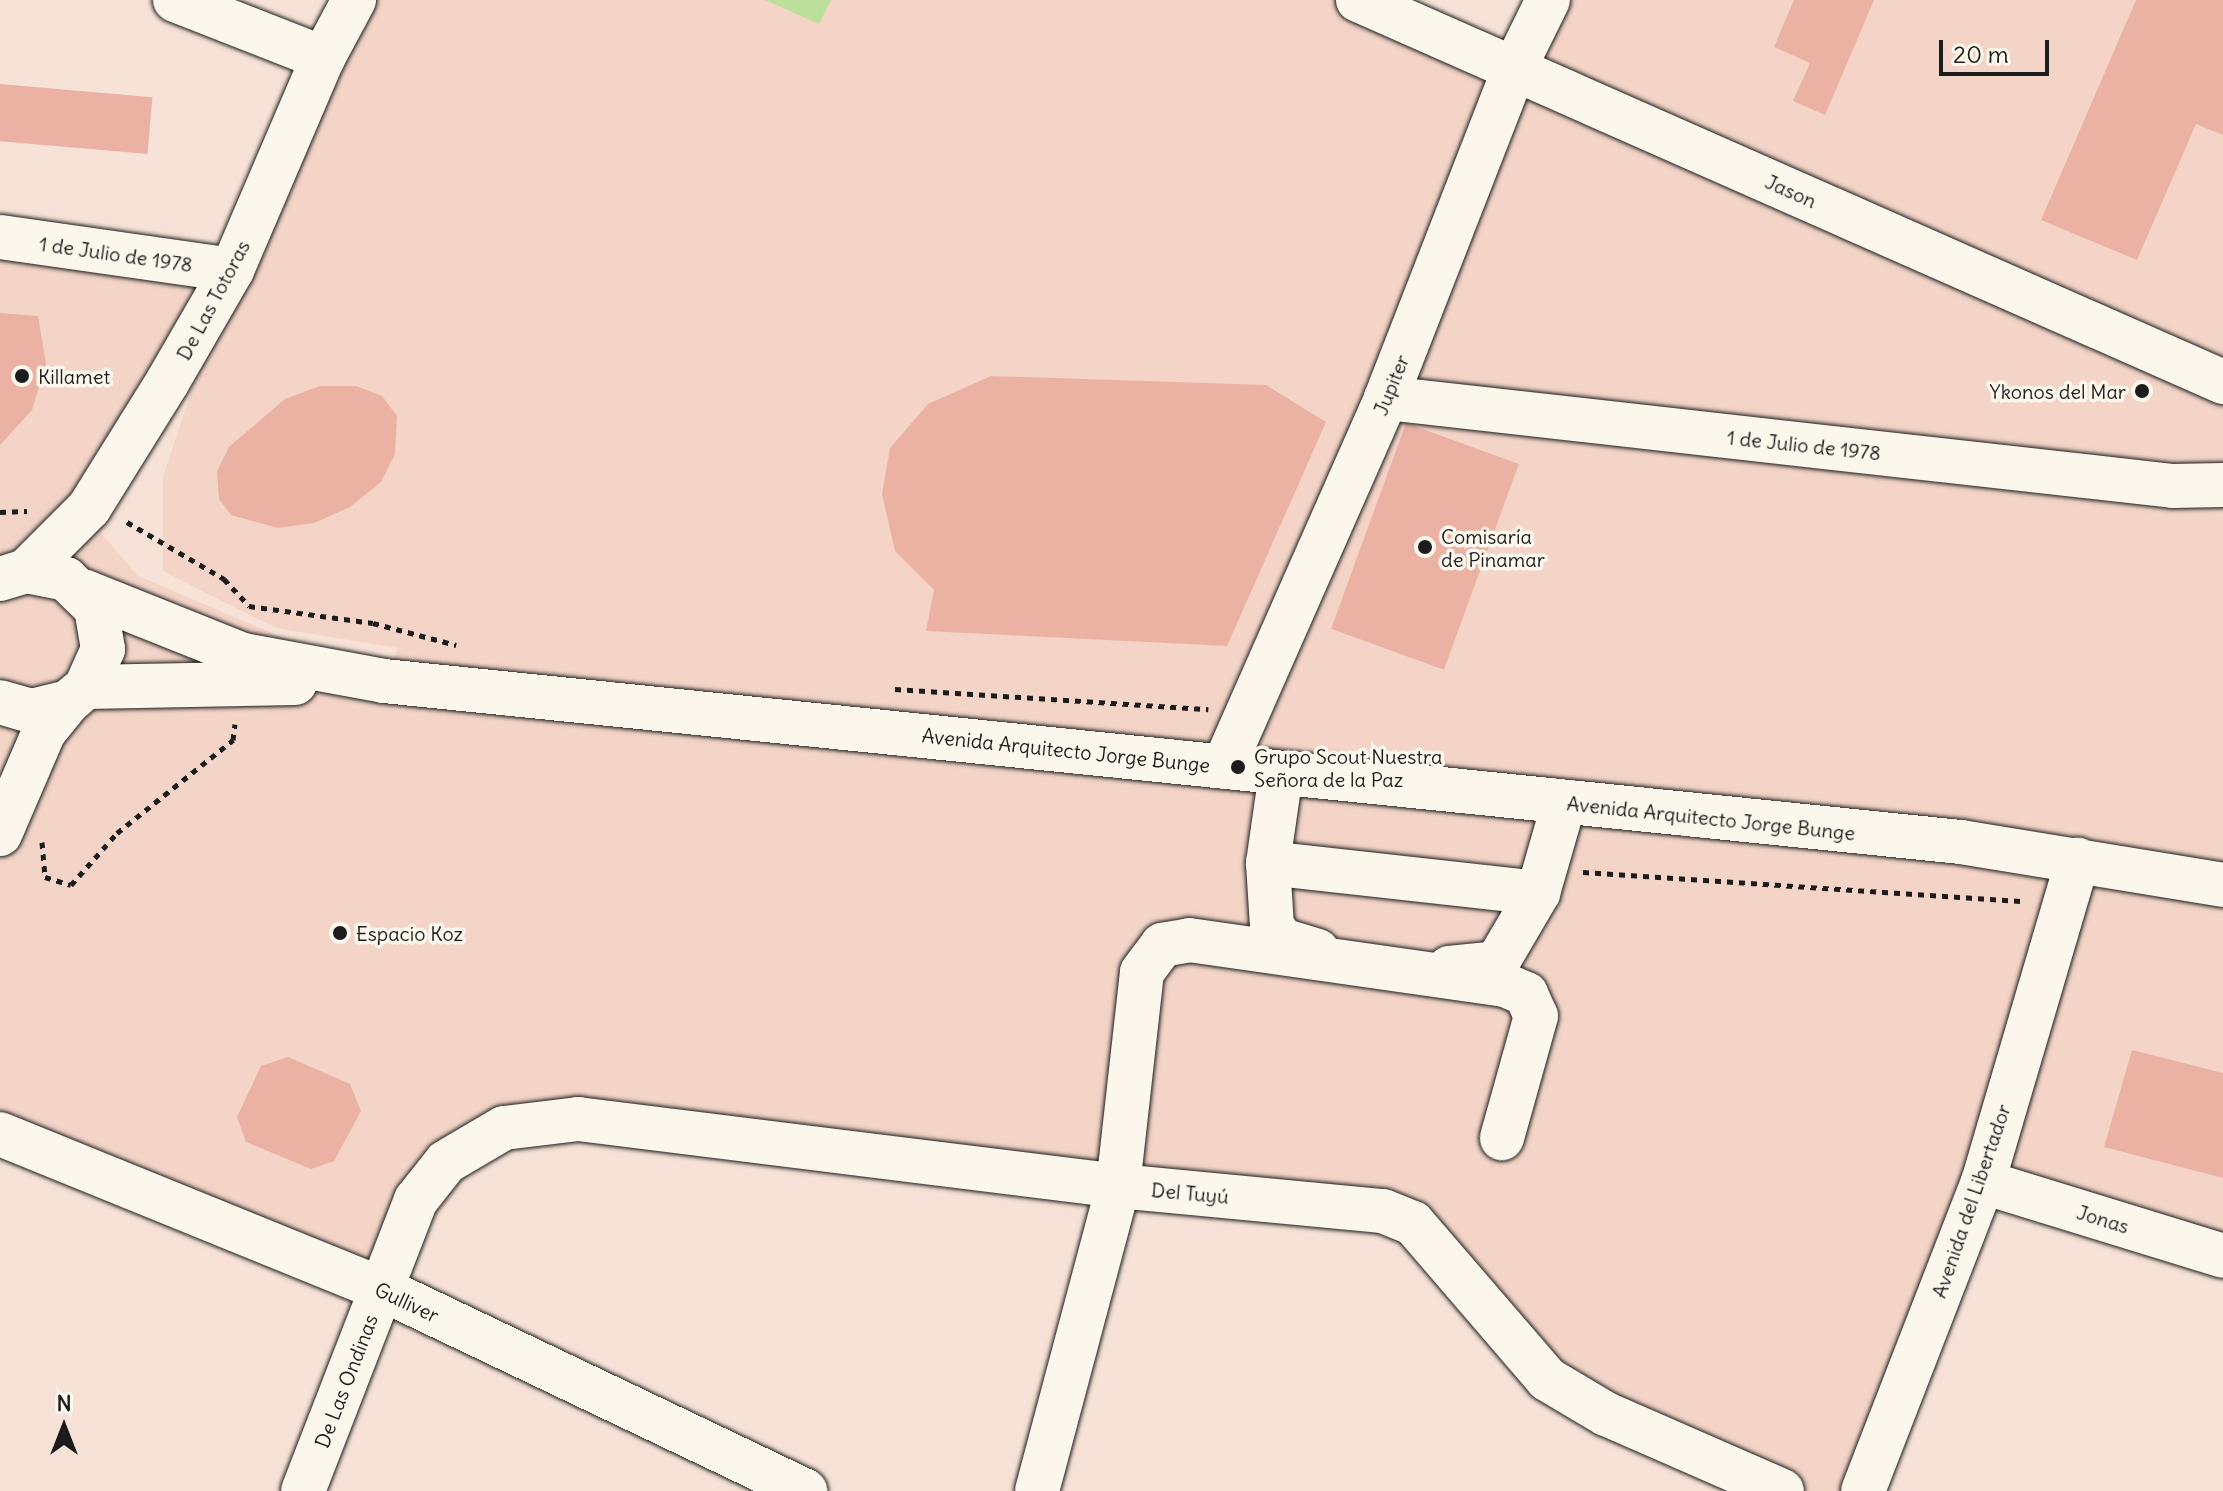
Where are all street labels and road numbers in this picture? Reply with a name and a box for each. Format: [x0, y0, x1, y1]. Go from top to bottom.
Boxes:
street label: Jason [1762, 169, 1820, 213]
street label: 1 de Julio de 1978 [38, 231, 194, 277]
street label: De Las Totoras [171, 236, 255, 364]
street label: Jupiter [1368, 351, 1414, 419]
street label: 1 de Julio de 1978 [1726, 425, 1882, 465]
street label: Avenida Arquitecto Jorge Bunge [921, 723, 1211, 777]
street label: Avenida Arquitecto Jorge Bunge [1566, 791, 1856, 845]
street label: Avenida del Libertador [1927, 1101, 2015, 1301]
street label: Del Tuyú [1150, 1178, 1230, 1208]
street label: Jonas [2074, 1200, 2132, 1238]
street label: Gulliver [371, 1277, 443, 1327]
street label: De Las Ondinas [310, 1311, 382, 1451]

